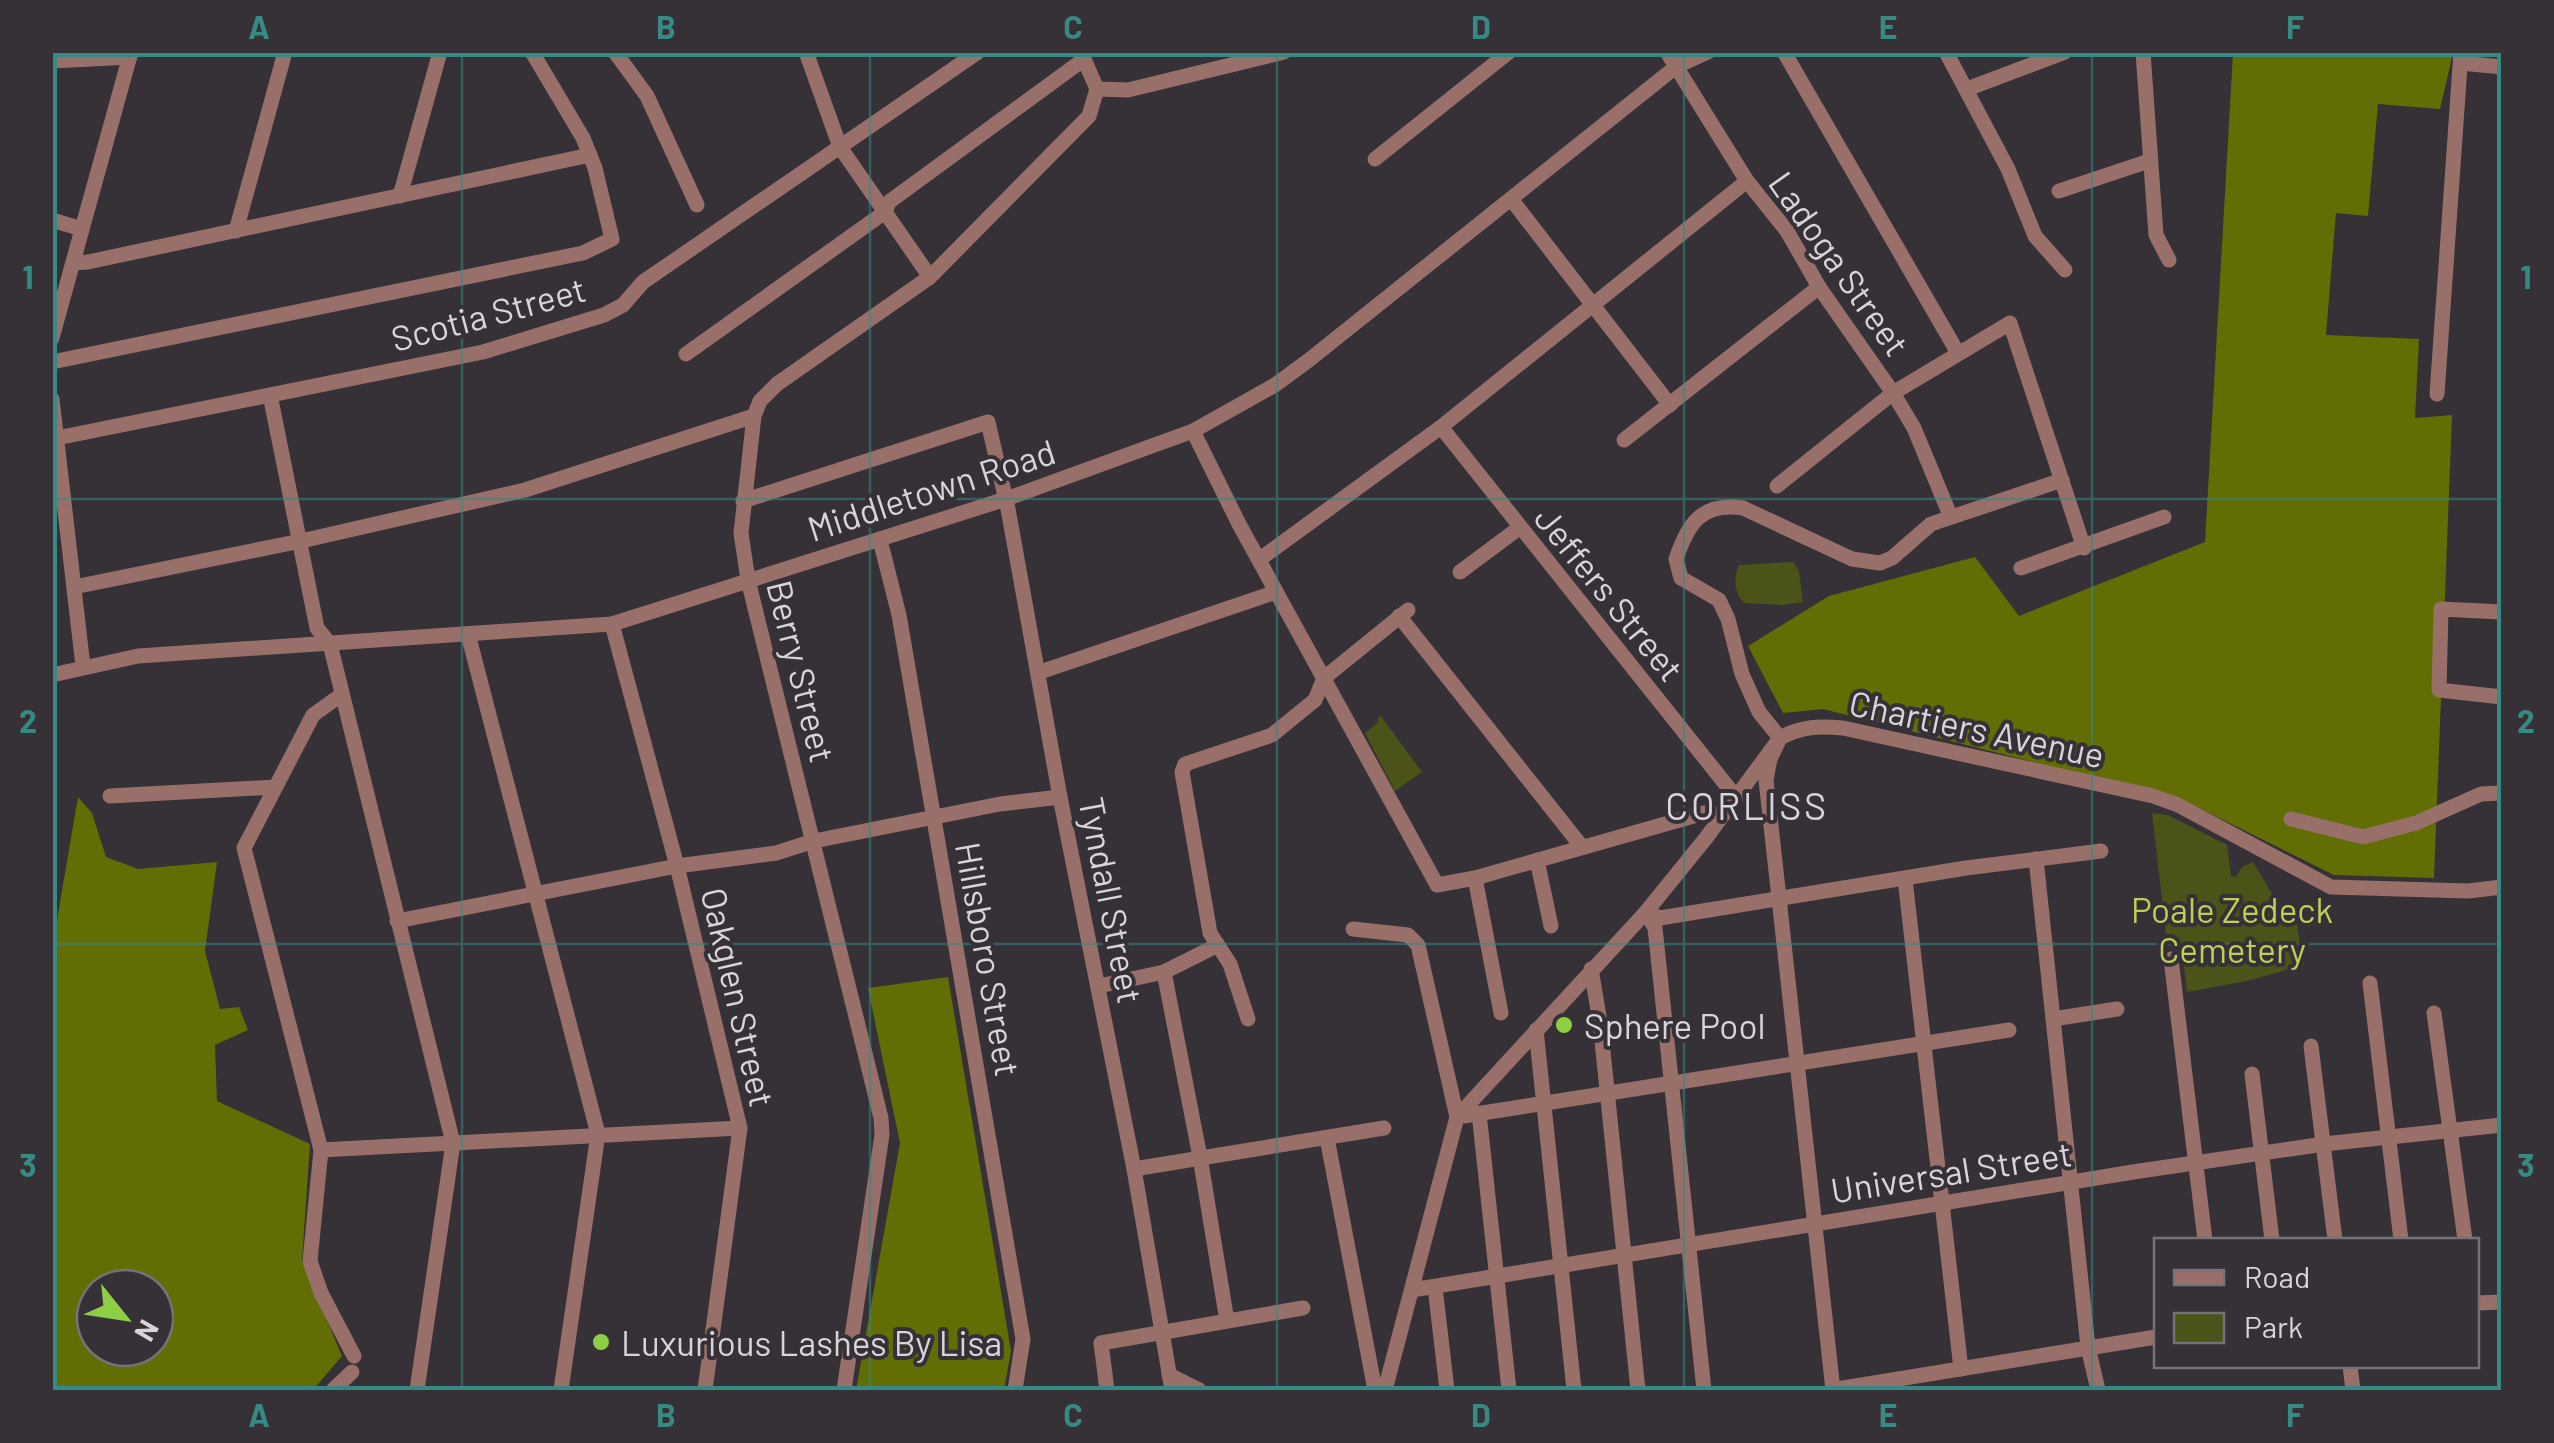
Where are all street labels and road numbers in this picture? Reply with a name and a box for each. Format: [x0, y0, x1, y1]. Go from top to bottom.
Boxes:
street label: Ladoga Street [1761, 163, 1919, 363]
street label: Scotia Street [386, 267, 590, 359]
street label: Middletown Road [802, 429, 1060, 549]
street label: Jeffers Street [1527, 497, 1693, 689]
street label: Berry Street [759, 576, 845, 766]
street label: Chartiers Avenue [1846, 681, 2108, 775]
street label: Tyndall Street [1071, 793, 1153, 1007]
street label: Hillsboro Street [948, 839, 1030, 1079]
street label: Oakglen Street [693, 883, 785, 1111]
street label: Universal Street [1828, 1131, 2074, 1211]

